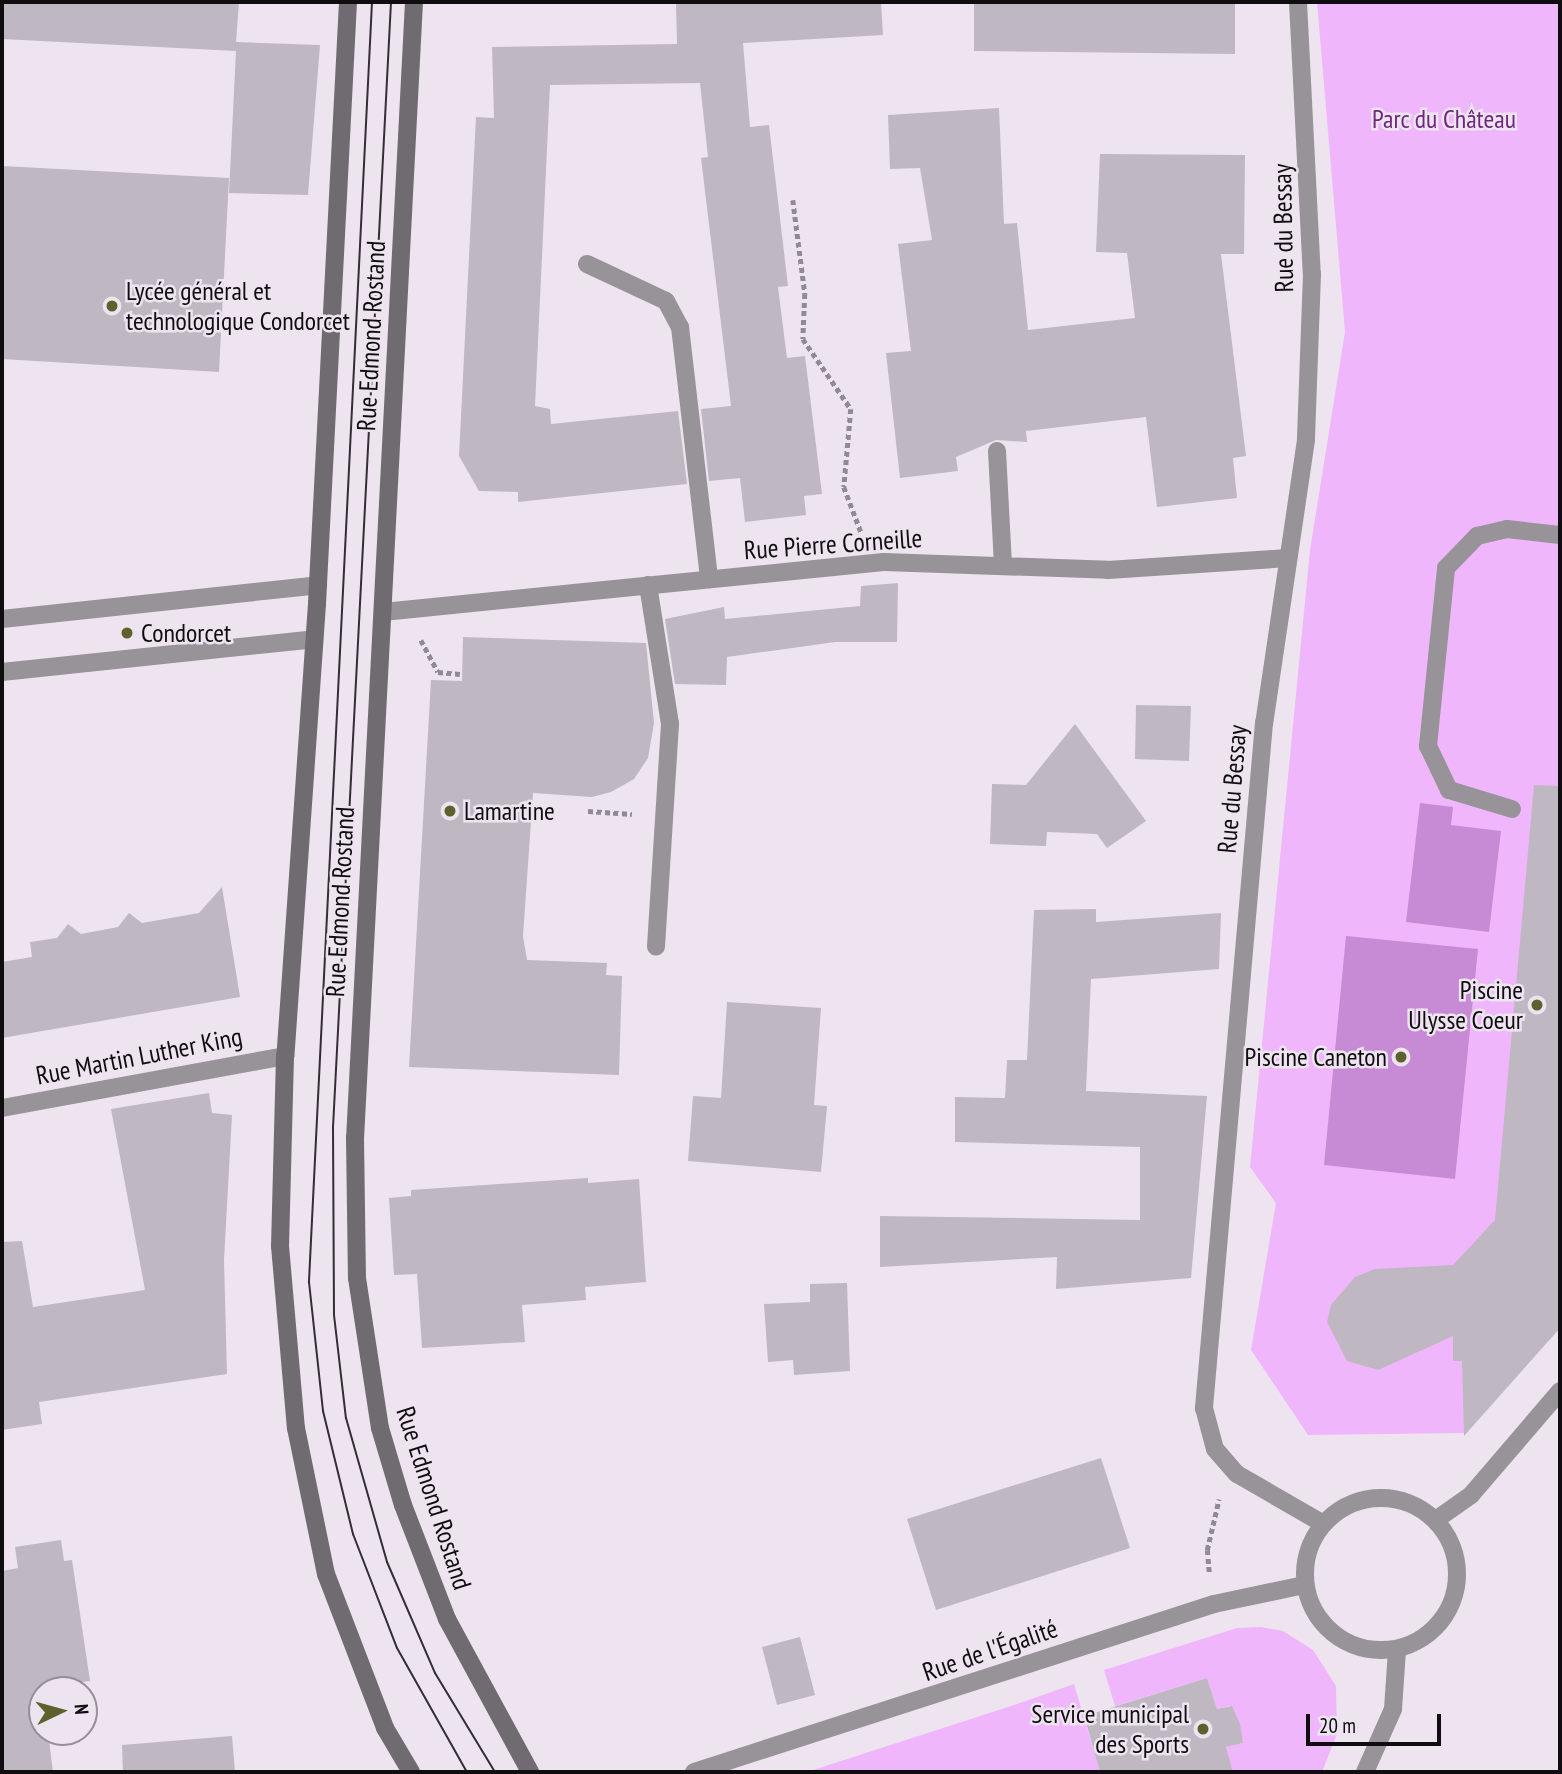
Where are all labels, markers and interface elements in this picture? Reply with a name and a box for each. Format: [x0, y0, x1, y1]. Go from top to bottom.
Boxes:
park label: Parc du Château [1372, 103, 1516, 135]
street label: Rue du Bessay [1266, 163, 1300, 293]
street label: Rue Edmond Rostand [350, 240, 392, 432]
place label: Lycée général et technologique Condorcet [126, 275, 350, 336]
marker: Lycée général et technologique Condorcet [104, 298, 120, 314]
street label: Rue Pierre Corneille [743, 522, 923, 566]
place label: Condorcet [141, 617, 231, 649]
marker: Condorcet [119, 625, 135, 641]
street label: Rue du Bessay [1211, 723, 1253, 855]
place label: Lamartine [464, 795, 555, 827]
marker: Lamartine [442, 803, 458, 819]
street label: Rue Edmond Rostand [319, 806, 361, 998]
place label: Piscine Ulysse Coeur [1408, 974, 1523, 1036]
marker: Piscine Ulysse Coeur [1529, 997, 1545, 1013]
street label: Rue Martin Luther King [33, 1021, 245, 1091]
place label: Piscine Caneton [1245, 1041, 1387, 1073]
marker: Piscine Caneton [1393, 1049, 1409, 1065]
street label: Rue Edmond Rostand [390, 1403, 478, 1593]
street label: Rue de l'Égalité [919, 1612, 1061, 1688]
north arrow [28, 1676, 98, 1746]
place label: Service municipal des Sports [1031, 1698, 1189, 1760]
scale bar [1310, 1700, 1445, 1744]
text: N [70, 1703, 94, 1715]
text: 20 m [1319, 1712, 1356, 1739]
marker: Service municipal des Sports [1195, 1721, 1211, 1737]

